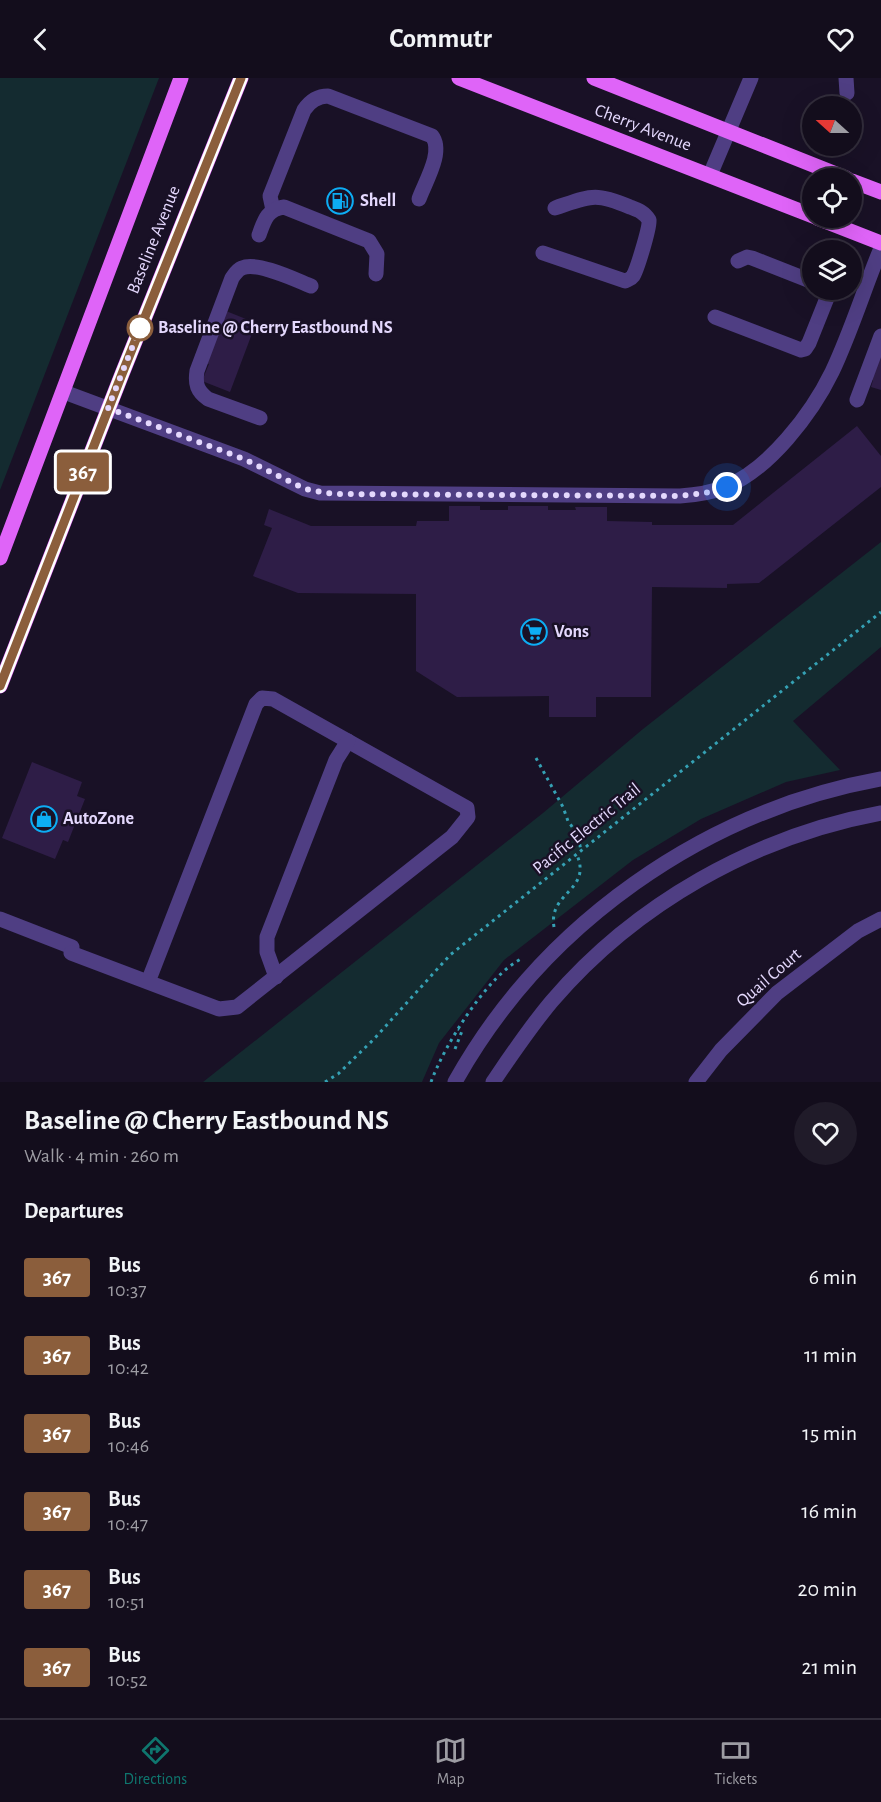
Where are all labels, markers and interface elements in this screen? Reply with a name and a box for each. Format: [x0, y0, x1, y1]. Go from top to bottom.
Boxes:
icon: back [24, 23, 57, 56]
icon: heart [824, 23, 857, 56]
text: Commutr [389, 25, 492, 52]
north arrow [802, 96, 862, 156]
map controls [802, 96, 862, 300]
street label: Cherry Avenue [592, 101, 694, 155]
button: locate [802, 168, 862, 228]
street label: Baseline Avenue [124, 183, 184, 297]
fuel station icon: Shell [325, 186, 355, 216]
place label: Shell [360, 192, 396, 210]
button: layers [802, 240, 862, 300]
marker: Baseline @ Cherry Eastbound NS [127, 315, 153, 341]
place label: Baseline @ Cherry Eastbound NS [158, 319, 393, 337]
line badge: 367 [48, 452, 118, 492]
text: 367 [69, 462, 97, 483]
your location [712, 472, 742, 502]
supermarket icon: Vons [519, 617, 549, 647]
place label: Vons [554, 623, 589, 641]
street label: Pacific Electric Trail [530, 780, 644, 878]
shop icon: AutoZone [29, 804, 59, 834]
place label: AutoZone [63, 810, 134, 828]
street label: Quail Court [733, 945, 805, 1011]
button: heart [794, 1102, 857, 1165]
text: Baseline @ Cherry Eastbound NS [24, 1107, 389, 1135]
text: Walk · 4 min · 260 m [24, 1146, 179, 1166]
text: Departures [24, 1200, 124, 1222]
text: Bus [108, 1254, 141, 1276]
text: 6 min [809, 1266, 857, 1288]
text: 367 [43, 1267, 71, 1288]
text: 10:37 [108, 1280, 147, 1300]
text: Bus [108, 1332, 141, 1354]
text: 11 min [804, 1344, 857, 1366]
text: 367 [43, 1345, 71, 1366]
text: 10:42 [108, 1358, 149, 1378]
text: Bus [108, 1410, 141, 1432]
text: 15 min [802, 1422, 857, 1444]
text: 367 [43, 1423, 71, 1444]
text: 10:46 [108, 1436, 149, 1456]
text: Bus [108, 1488, 141, 1510]
text: 16 min [801, 1500, 857, 1522]
text: 367 [43, 1501, 71, 1522]
text: 10:47 [108, 1514, 148, 1534]
text: Bus [108, 1566, 141, 1588]
text: 20 min [797, 1578, 857, 1600]
text: 367 [43, 1579, 71, 1600]
text: 10:51 [108, 1592, 145, 1612]
text: Bus [108, 1644, 141, 1666]
text: 21 min [802, 1656, 857, 1678]
text: 367 [43, 1657, 71, 1678]
text: 10:52 [108, 1670, 147, 1690]
tab: Directions [123, 1734, 187, 1789]
tab: Map [434, 1734, 467, 1789]
tab: Tickets [714, 1734, 757, 1789]

